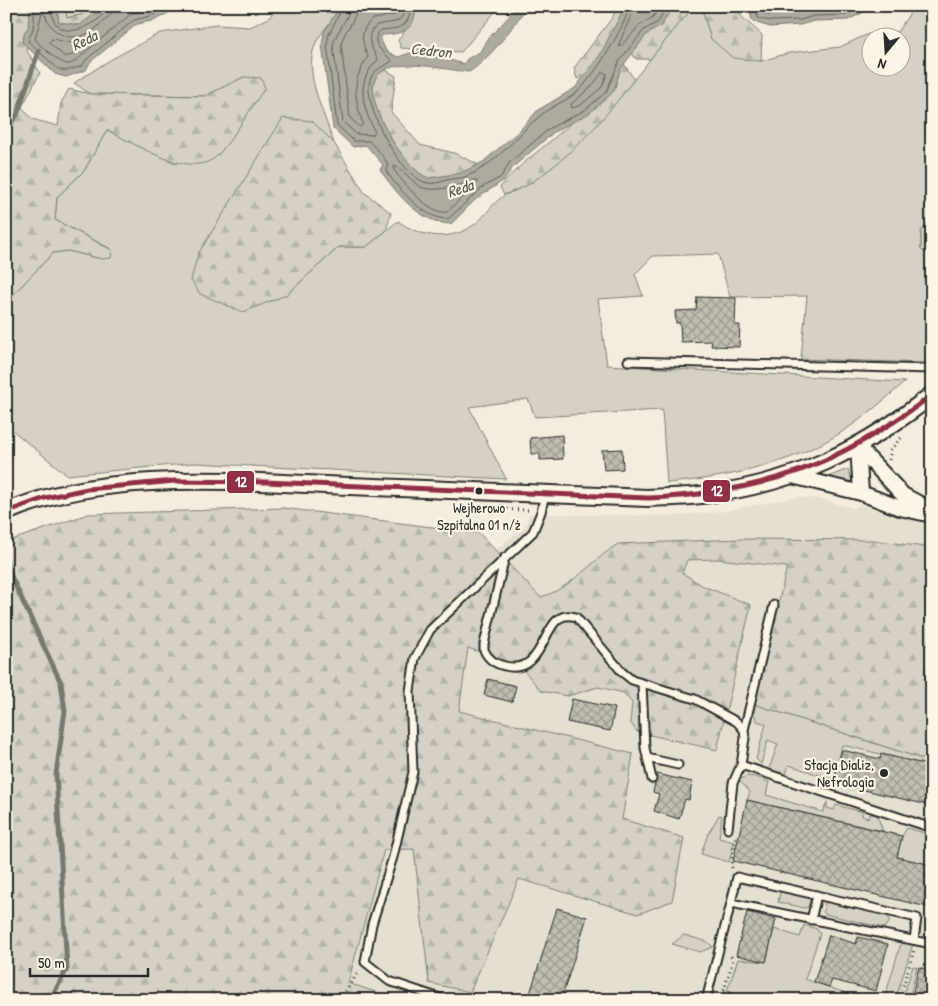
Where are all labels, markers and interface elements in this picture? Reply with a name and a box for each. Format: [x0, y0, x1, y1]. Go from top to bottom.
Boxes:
water label: Reda [67, 23, 102, 56]
north arrow [860, 28, 910, 78]
water label: Cedron [409, 37, 454, 63]
text: N [875, 54, 888, 75]
water label: Reda [444, 173, 477, 203]
line badge: 12 [226, 470, 255, 494]
text: 12 [235, 472, 247, 491]
line badge: 12 [702, 479, 731, 503]
text: 12 [711, 481, 723, 500]
marker: Wejherowo Szpitalna 01 n/ż [474, 486, 484, 496]
place label: Wejherowo Szpitalna 01 n/ż [437, 498, 521, 535]
place label: Stacja Dializ, Nefrologia [804, 754, 874, 792]
marker: Stacja Dializ, Nefrologia [878, 767, 890, 779]
scale bar [30, 946, 148, 978]
text: 50 m [38, 952, 65, 973]

